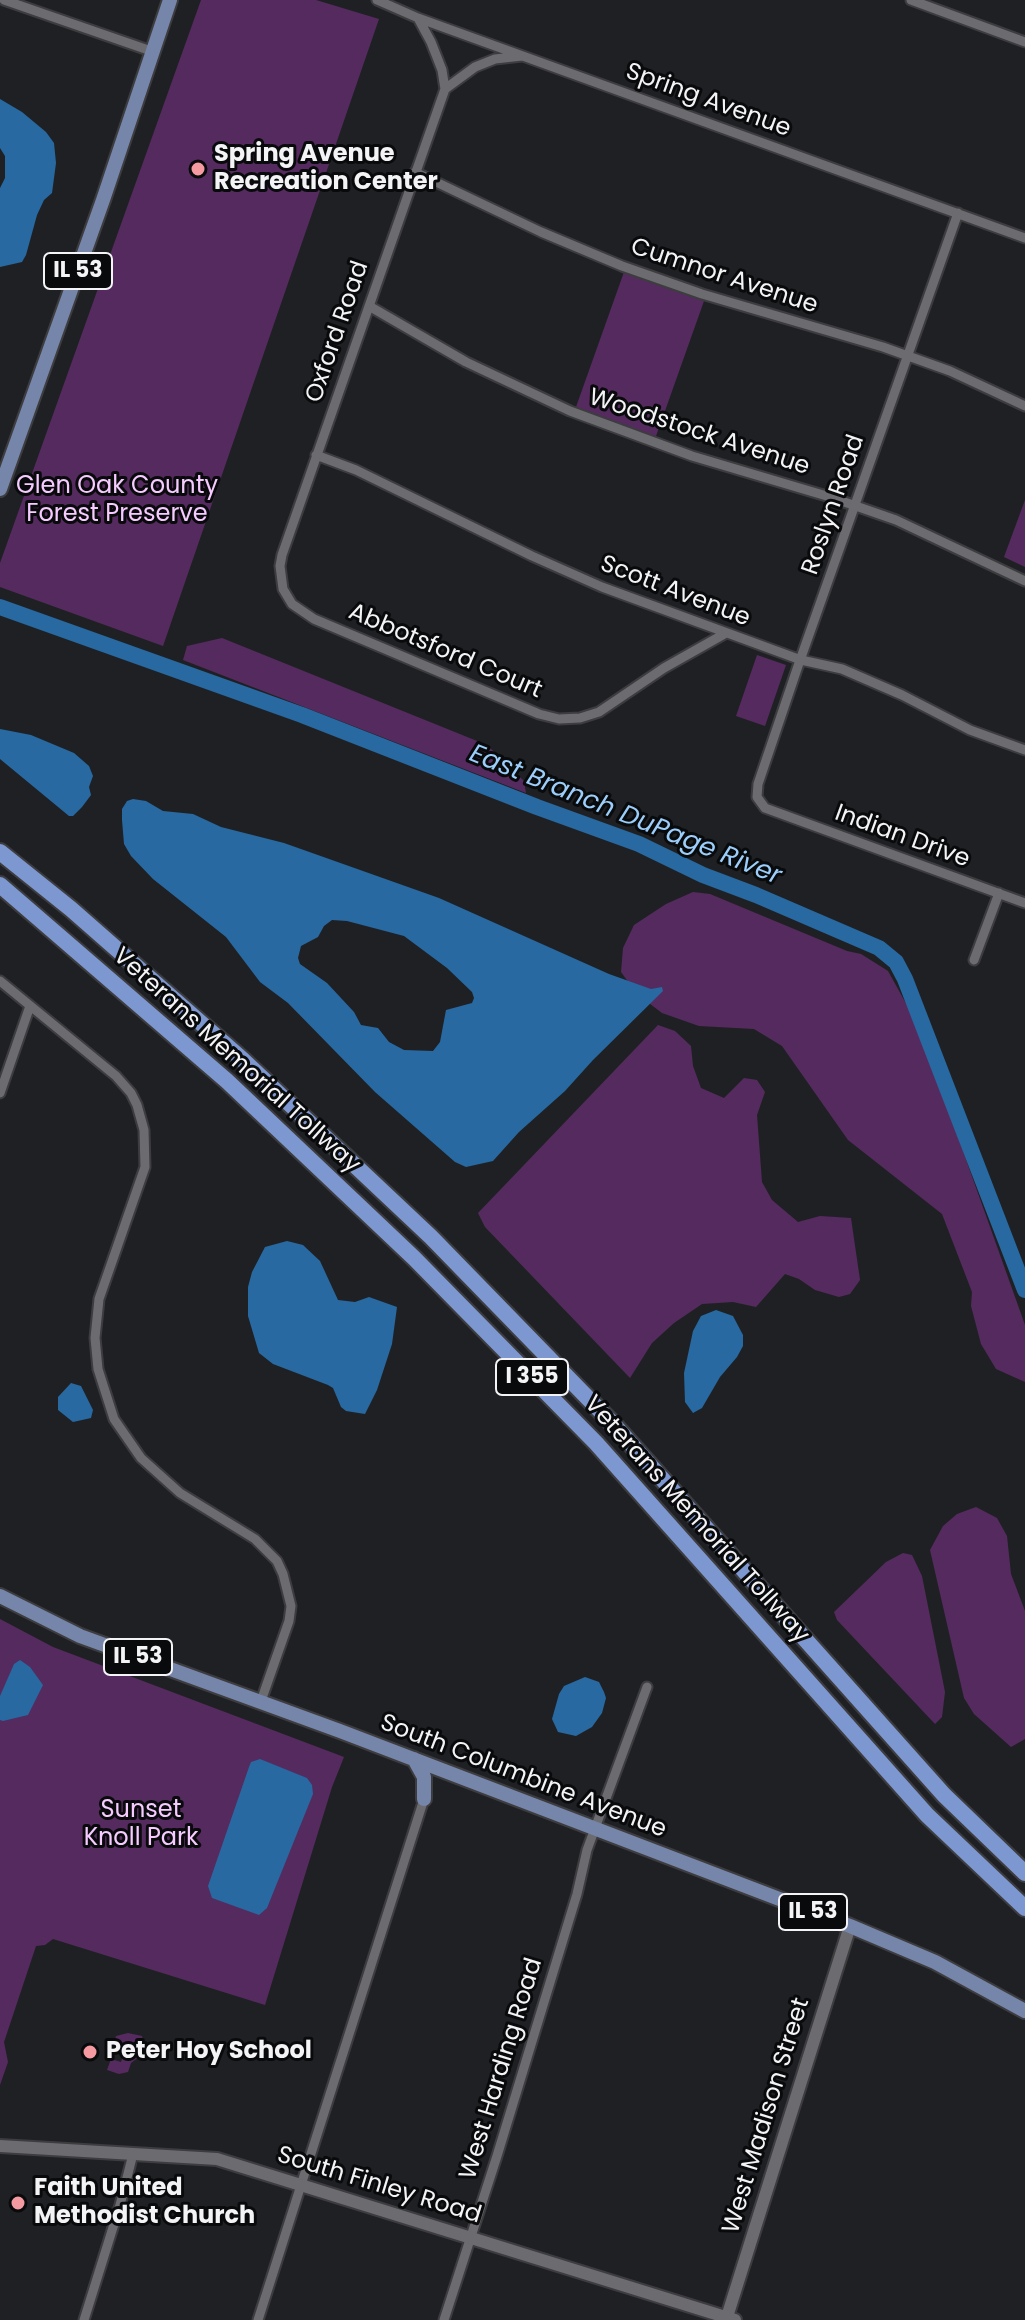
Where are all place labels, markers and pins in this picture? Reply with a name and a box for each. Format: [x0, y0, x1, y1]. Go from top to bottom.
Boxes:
place label: Spring Avenue Recreation Center [214, 141, 438, 197]
marker: Spring Avenue Recreation Center [189, 160, 207, 178]
place label: Peter Hoy School [106, 2038, 312, 2066]
marker: Peter Hoy School [81, 2043, 99, 2061]
place label: Faith United Methodist Church [34, 2175, 255, 2231]
marker: Faith United Methodist Church [9, 2194, 27, 2212]

